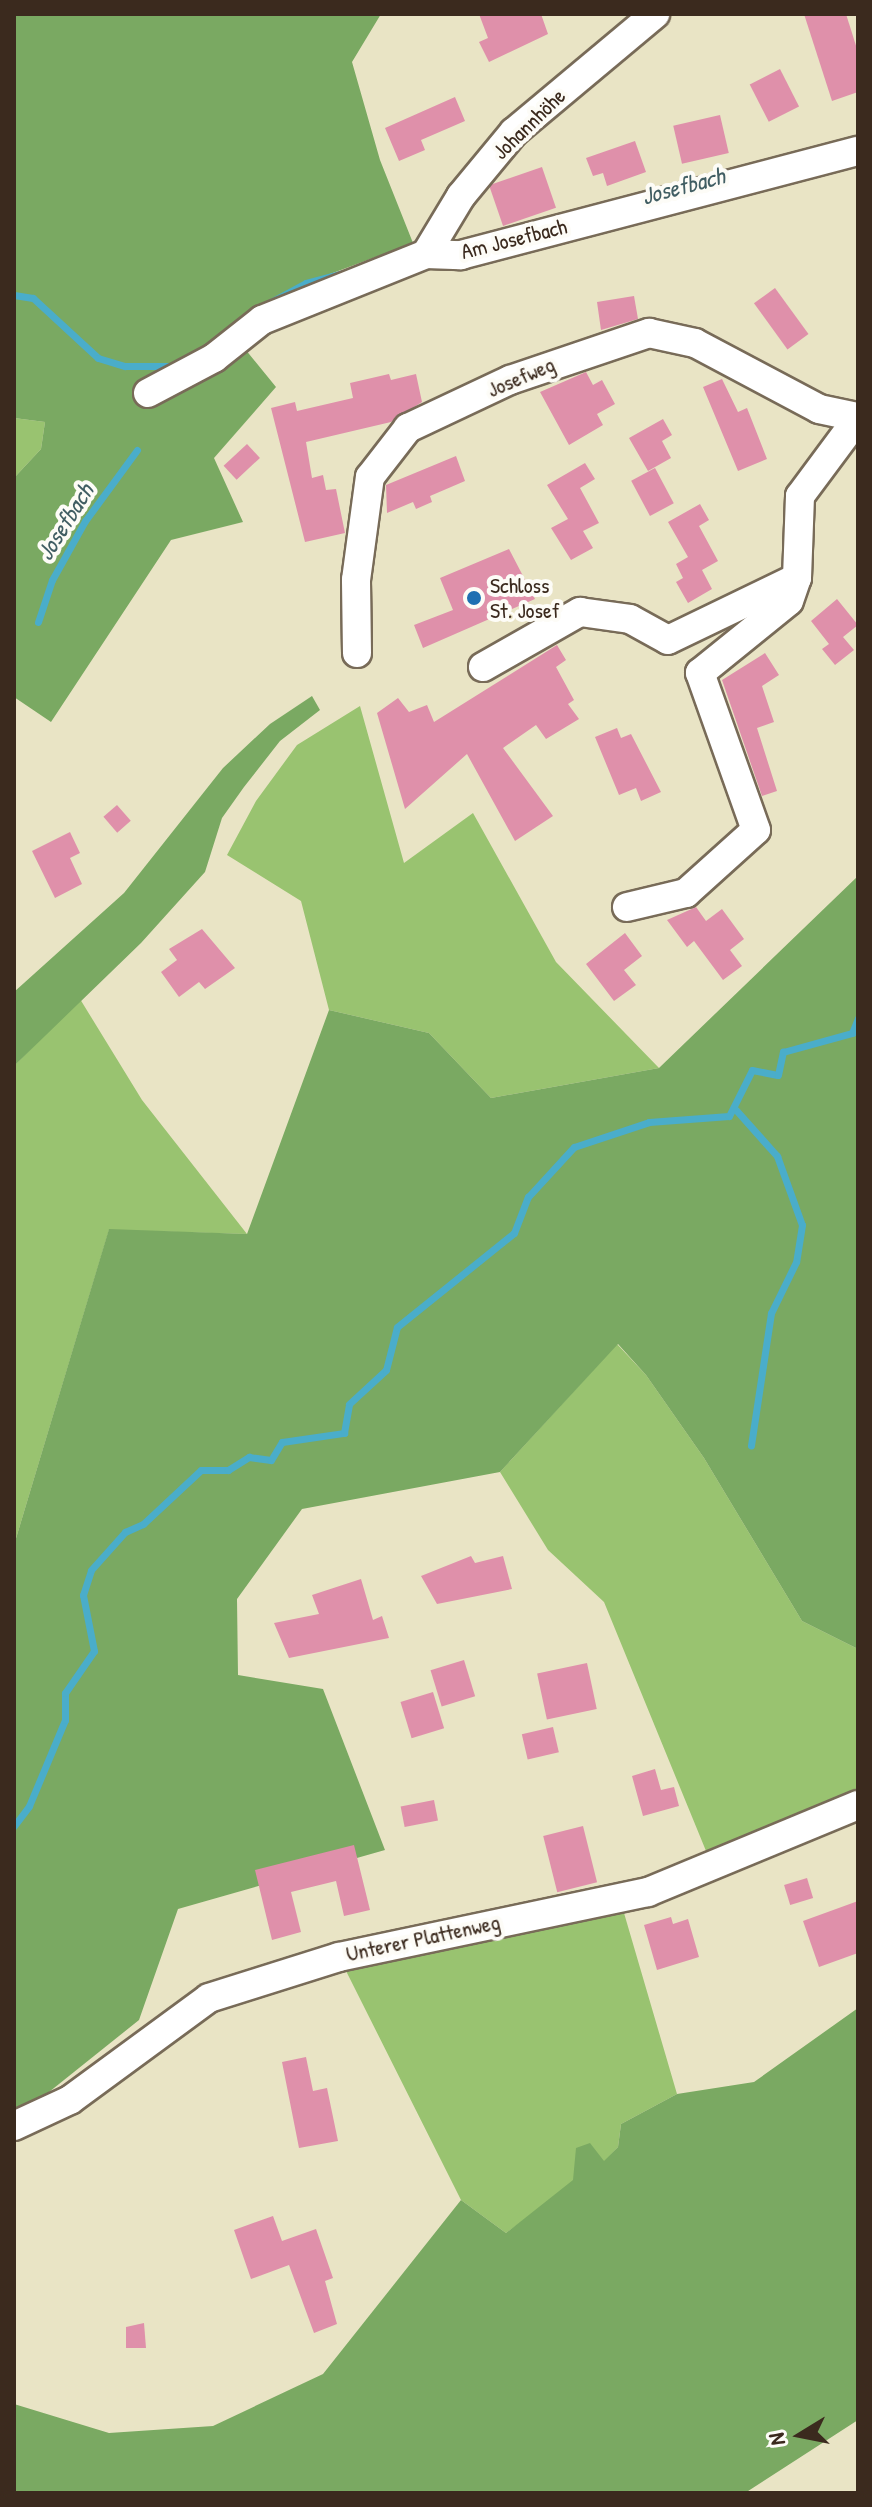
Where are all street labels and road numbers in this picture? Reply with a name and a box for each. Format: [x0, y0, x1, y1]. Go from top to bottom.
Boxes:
street label: Johannhöhe [487, 83, 571, 165]
street label: Am Josefbach [458, 213, 570, 265]
street label: Josefweg [483, 351, 559, 403]
street label: Unterer Plattenweg [344, 1909, 502, 1967]

